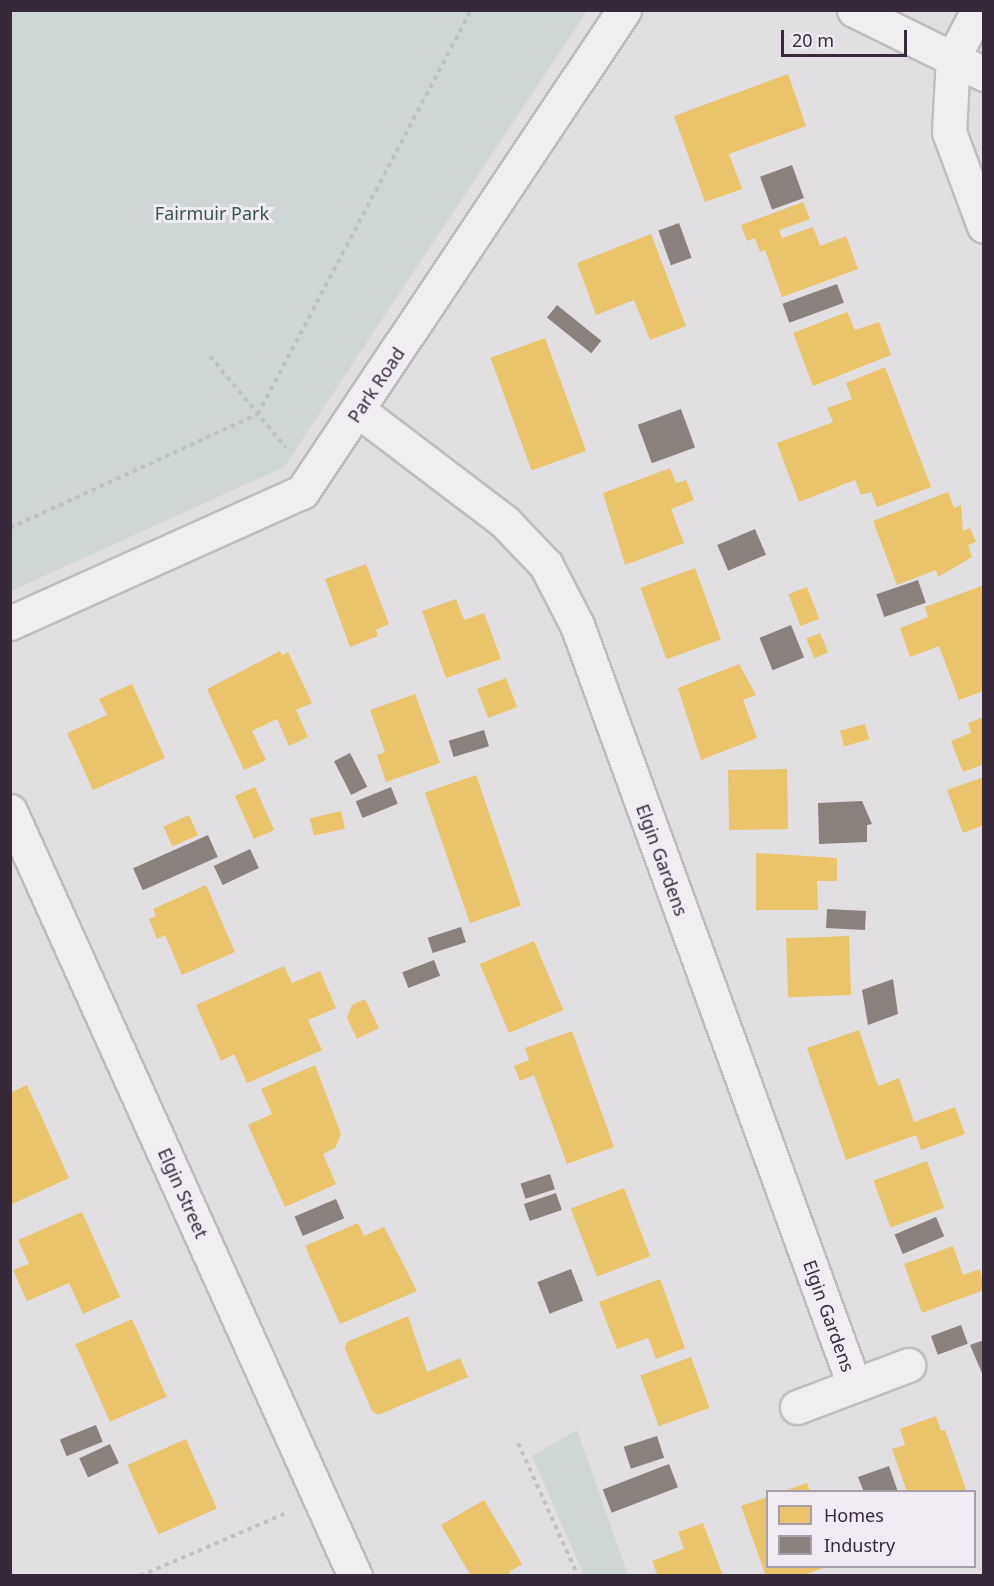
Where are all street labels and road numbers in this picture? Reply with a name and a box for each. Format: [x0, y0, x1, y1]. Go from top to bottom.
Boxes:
street label: Park Road [343, 343, 409, 427]
street label: Elgin Gardens [632, 801, 692, 919]
street label: Elgin Street [154, 1145, 212, 1241]
street label: Elgin Gardens [799, 1257, 859, 1375]

